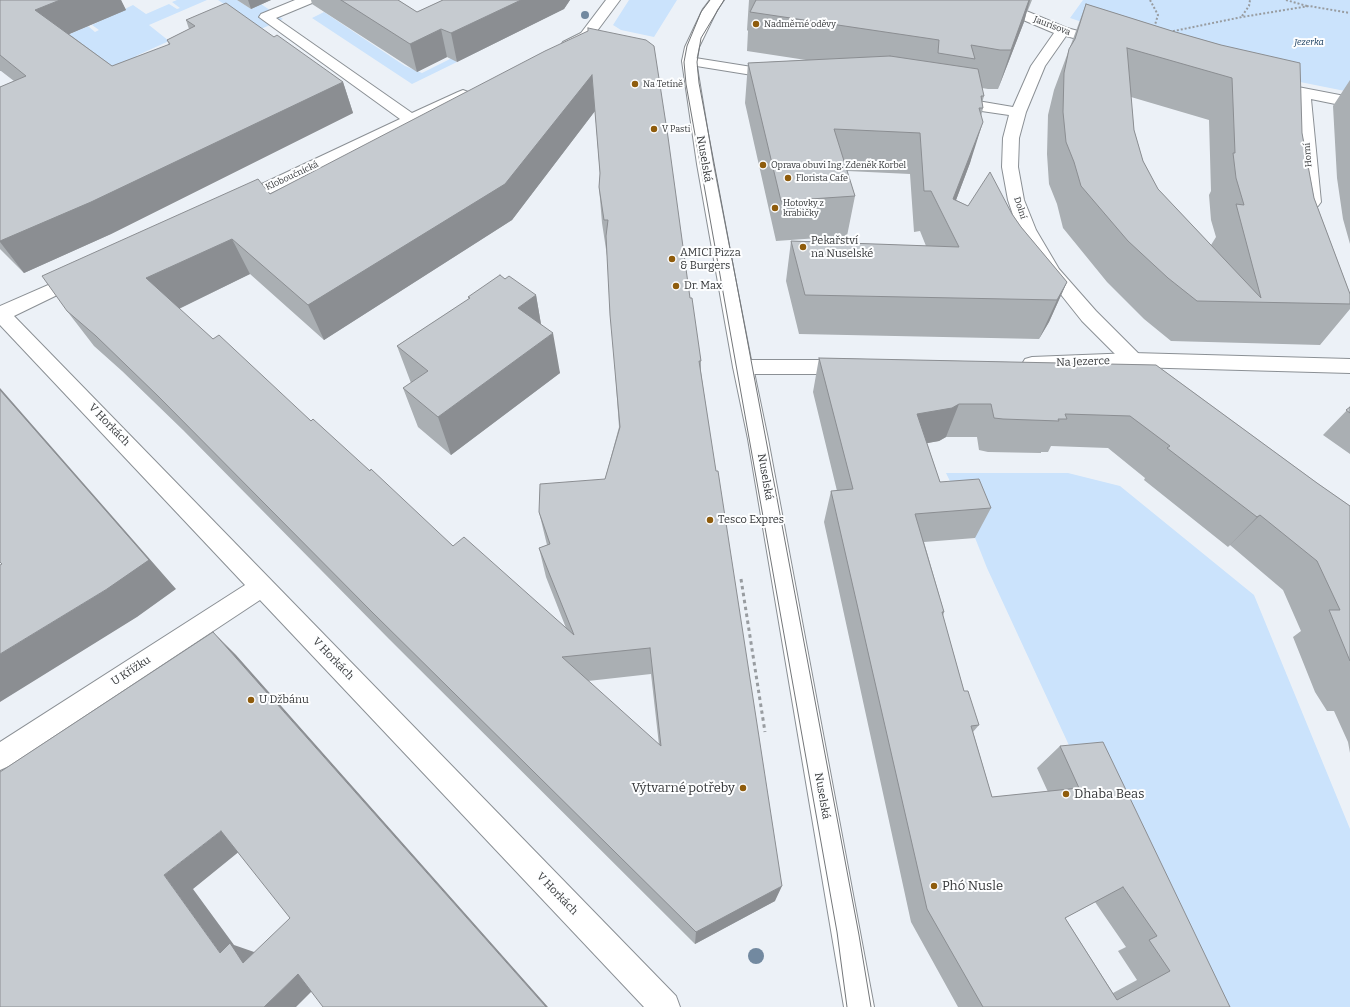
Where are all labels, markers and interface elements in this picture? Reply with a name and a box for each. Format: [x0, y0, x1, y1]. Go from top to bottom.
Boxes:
street label: Jaurisova [1032, 14, 1072, 38]
marker: Nadměrné oděvy [751, 19, 761, 29]
place label: Nadměrné oděvy [764, 19, 836, 29]
park label: Jezerka [1294, 37, 1324, 47]
marker: Na Tetíně [630, 79, 640, 89]
place label: Na Tetíně [643, 79, 683, 89]
marker: V Pasti [649, 124, 659, 134]
place label: V Pasti [662, 124, 690, 134]
street label: Nuselská [693, 135, 715, 183]
street label: Horní [1302, 142, 1314, 168]
street label: Kloboučnická [264, 159, 320, 193]
marker: Oprava obuvi Ing. Zdeněk Korbel [758, 160, 768, 170]
place label: Oprava obuvi Ing. Zdeněk Korbel [771, 160, 906, 170]
marker: Florista Cafe [783, 173, 793, 183]
place label: Florista Cafe [796, 173, 848, 183]
street label: Dolní [1011, 196, 1029, 220]
place label: Hotovky z krabičky [783, 198, 824, 219]
marker: Hotovky z krabičky [770, 203, 780, 213]
place label: Pekařství na Nuselské [811, 234, 873, 260]
marker: Pekařství na Nuselské [798, 242, 808, 252]
place label: AMICI Pizza & Burgers [680, 246, 741, 272]
marker: AMICI Pizza & Burgers [667, 254, 677, 264]
place label: Dr. Max [684, 279, 722, 293]
marker: Dr. Max [671, 281, 681, 291]
street label: Na Jezerce [1056, 354, 1110, 370]
street label: V Horkách [86, 401, 132, 449]
street label: Nuselská [754, 453, 776, 501]
place label: Tesco Expres [718, 513, 784, 527]
marker: Tesco Expres [705, 515, 715, 525]
street label: V Horkách [310, 635, 356, 683]
street label: U Křížku [109, 653, 153, 689]
place label: U Džbánu [259, 693, 309, 707]
marker: U Džbánu [246, 695, 256, 705]
street label: Nuselská [811, 772, 833, 820]
place label: Výtvarné potřeby [631, 780, 735, 796]
marker: Výtvarné potřeby [738, 783, 748, 793]
place label: Dhaba Beas [1074, 786, 1144, 802]
marker: Dhaba Beas [1061, 789, 1071, 799]
street label: V Horkách [534, 870, 580, 918]
place label: Phó Nusle [942, 878, 1003, 894]
marker: Phó Nusle [929, 881, 939, 891]

